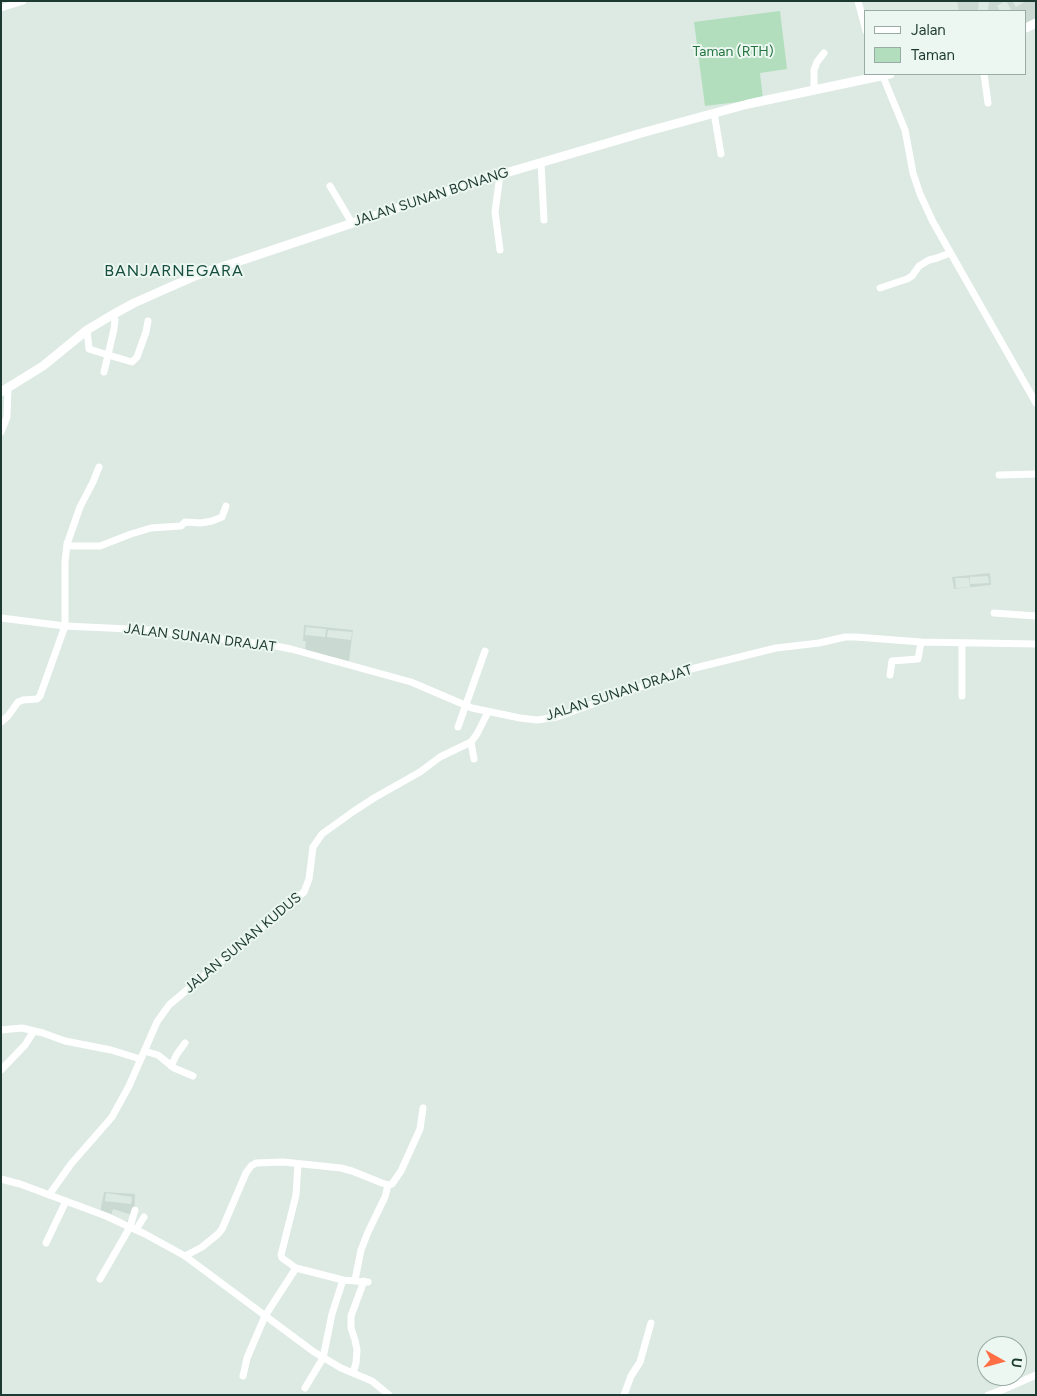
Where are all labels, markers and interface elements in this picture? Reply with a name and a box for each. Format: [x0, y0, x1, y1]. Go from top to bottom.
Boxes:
legend [864, 10, 1027, 75]
text: Jalan [911, 21, 946, 39]
park label: Taman (RTH) [692, 44, 774, 60]
text: Taman [911, 46, 955, 64]
street label: JALAN SUNAN BONANG [351, 164, 511, 230]
district label: BANJARNEGARA [103, 261, 245, 281]
street label: JALAN SUNAN DRAJAT [123, 620, 277, 656]
street label: JALAN SUNAN DRAJAT [544, 661, 694, 725]
street label: JALAN SUNAN KUDUS [181, 889, 305, 997]
north arrow [977, 1336, 1027, 1386]
text: U [1007, 1357, 1025, 1369]

